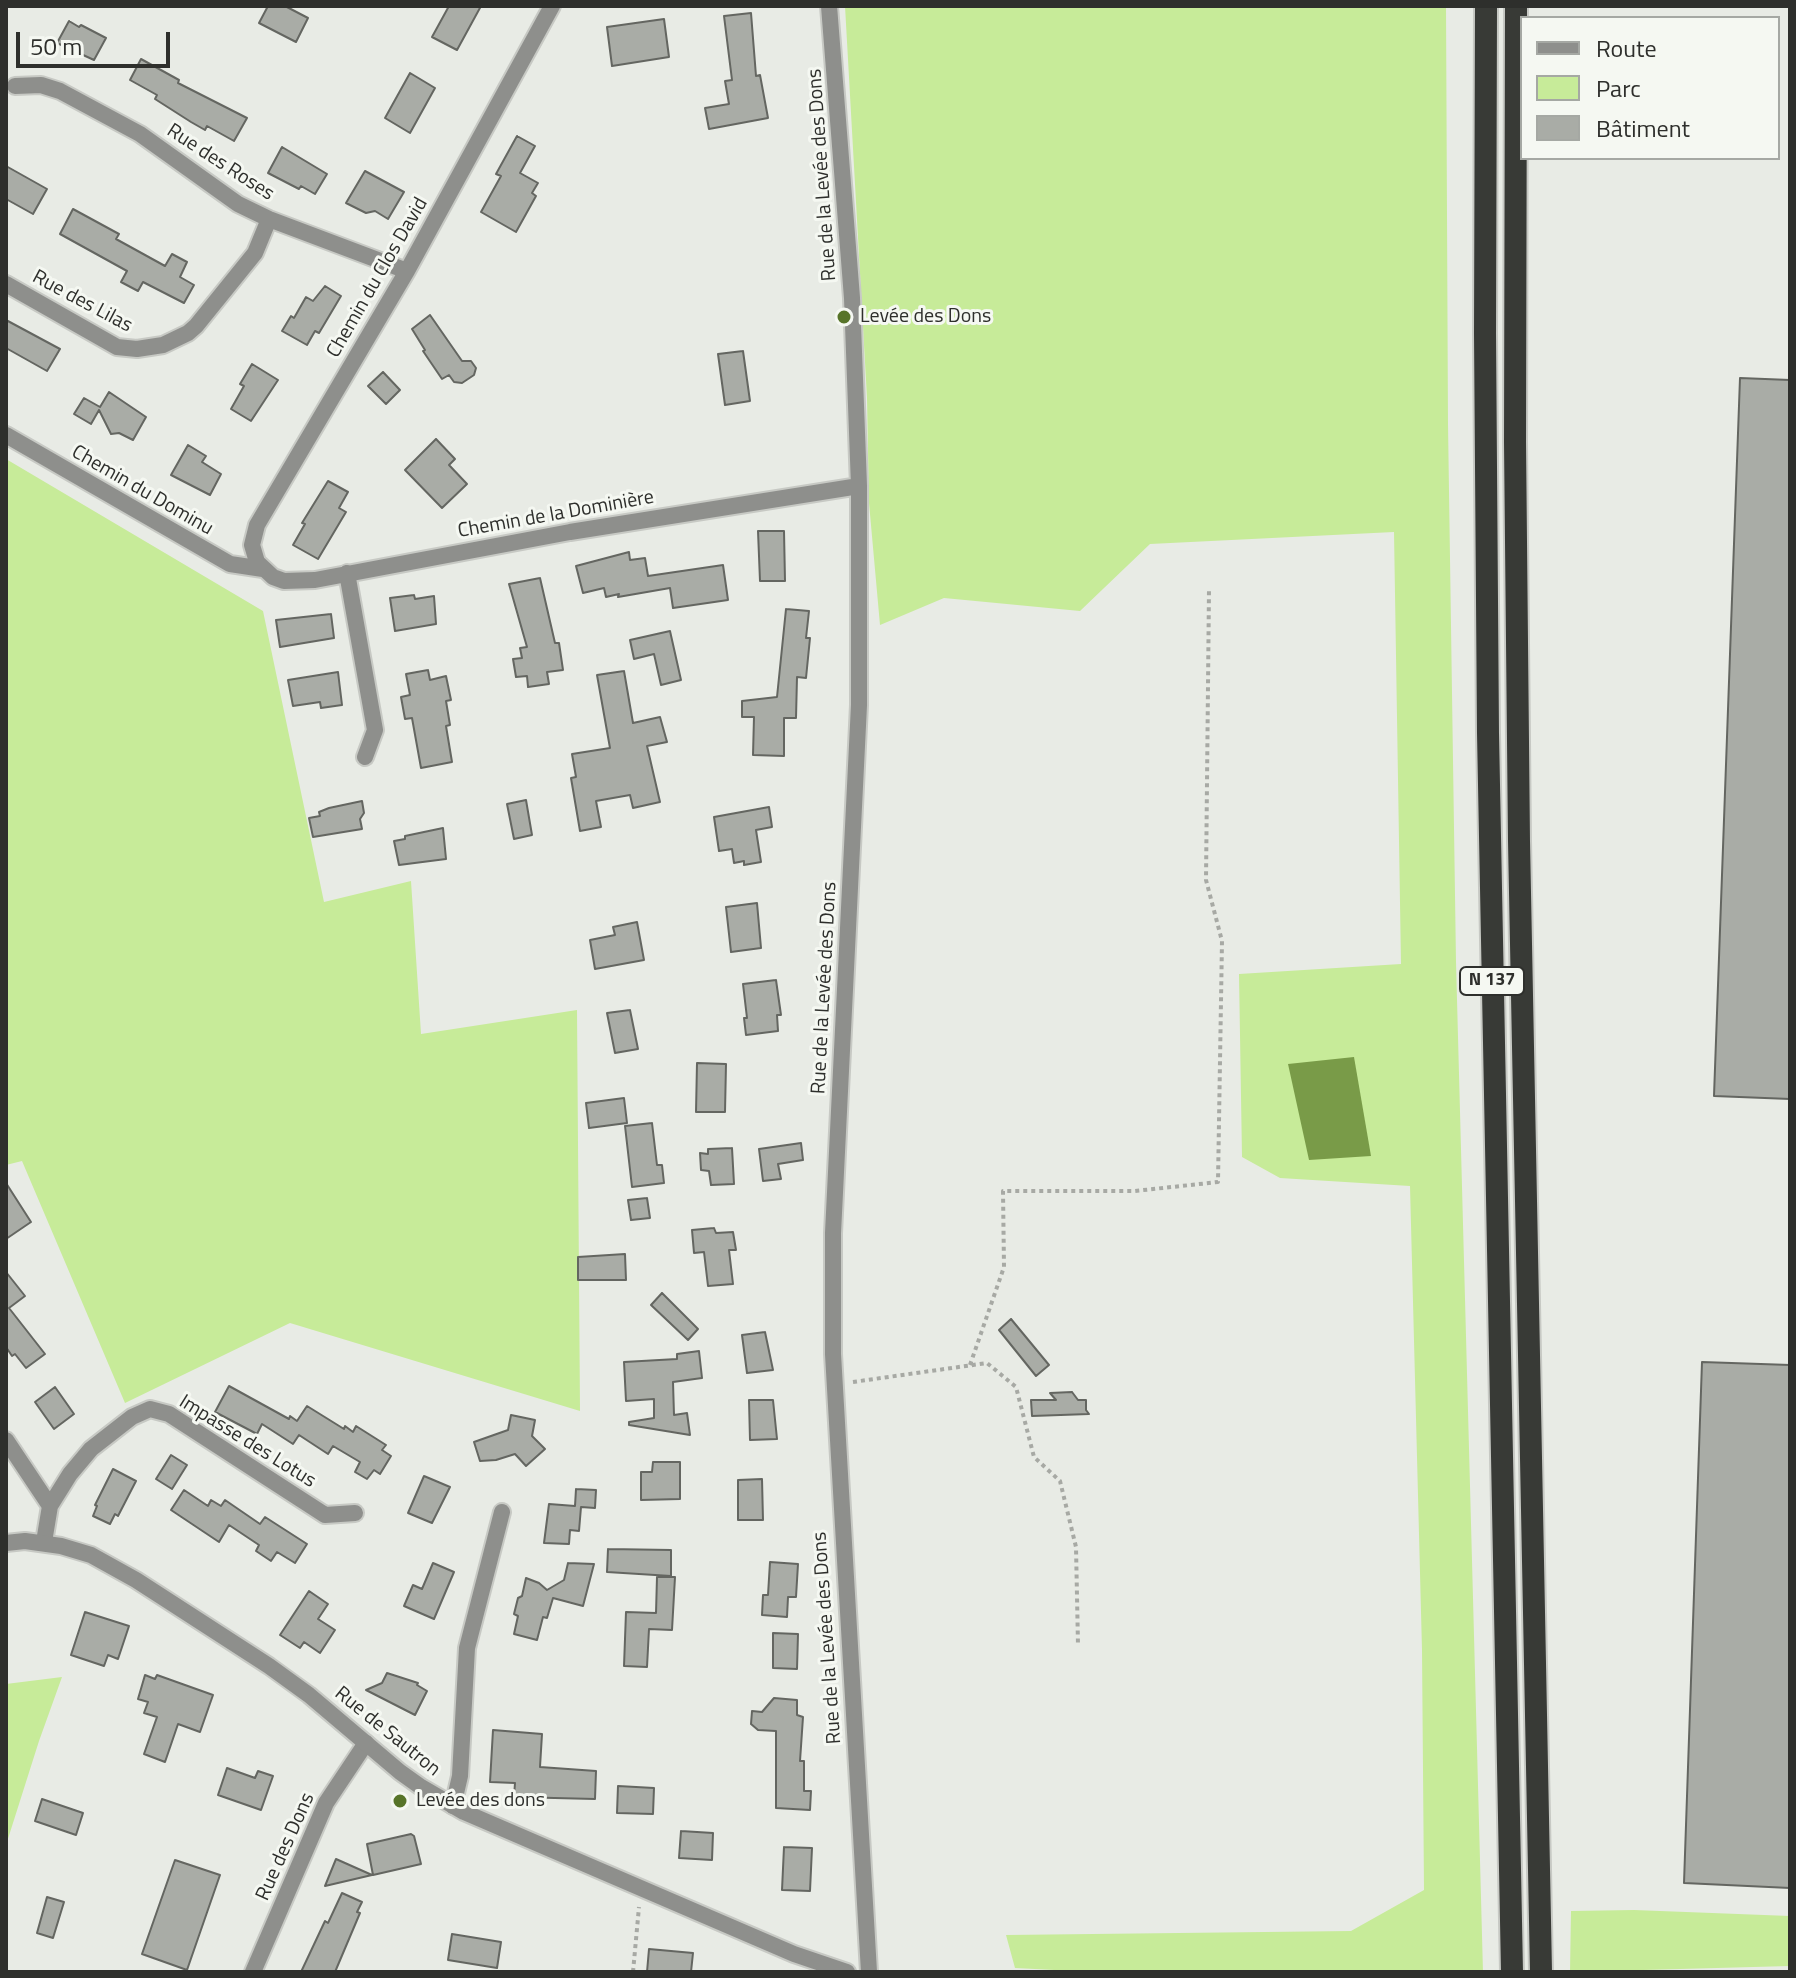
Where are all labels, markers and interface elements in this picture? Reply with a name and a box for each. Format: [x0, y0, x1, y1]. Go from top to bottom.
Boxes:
scale bar [20, 16, 174, 66]
legend [1520, 16, 1780, 160]
text: 50 m [30, 28, 82, 64]
text: Route [1596, 30, 1657, 66]
street label: Rue de la Levée des Dons [804, 68, 842, 282]
text: Parc [1596, 70, 1641, 106]
text: Bâtiment [1596, 110, 1690, 146]
street label: Rue des Roses [162, 119, 278, 207]
street label: Chemin du Clos David [322, 194, 434, 362]
street label: Rue des Lilas [28, 266, 136, 338]
place label: Levée des Dons [860, 305, 991, 329]
marker: Levée des Dons [835, 308, 853, 326]
street label: Chemin du Dominu [67, 441, 217, 541]
street label: Chemin de la Dominière [456, 486, 656, 544]
street label: Rue de la Levée des Dons [807, 881, 843, 1095]
road number: N 137 [1460, 967, 1524, 995]
street label: Impasse des Lotus [174, 1390, 320, 1494]
street label: Rue de la Levée des Dons [809, 1531, 847, 1745]
street label: Rue de Sautron [329, 1682, 445, 1782]
street label: Rue des Dons [252, 1789, 320, 1905]
place label: Levée des dons [416, 1789, 545, 1813]
marker: Levée des dons [391, 1792, 409, 1810]

